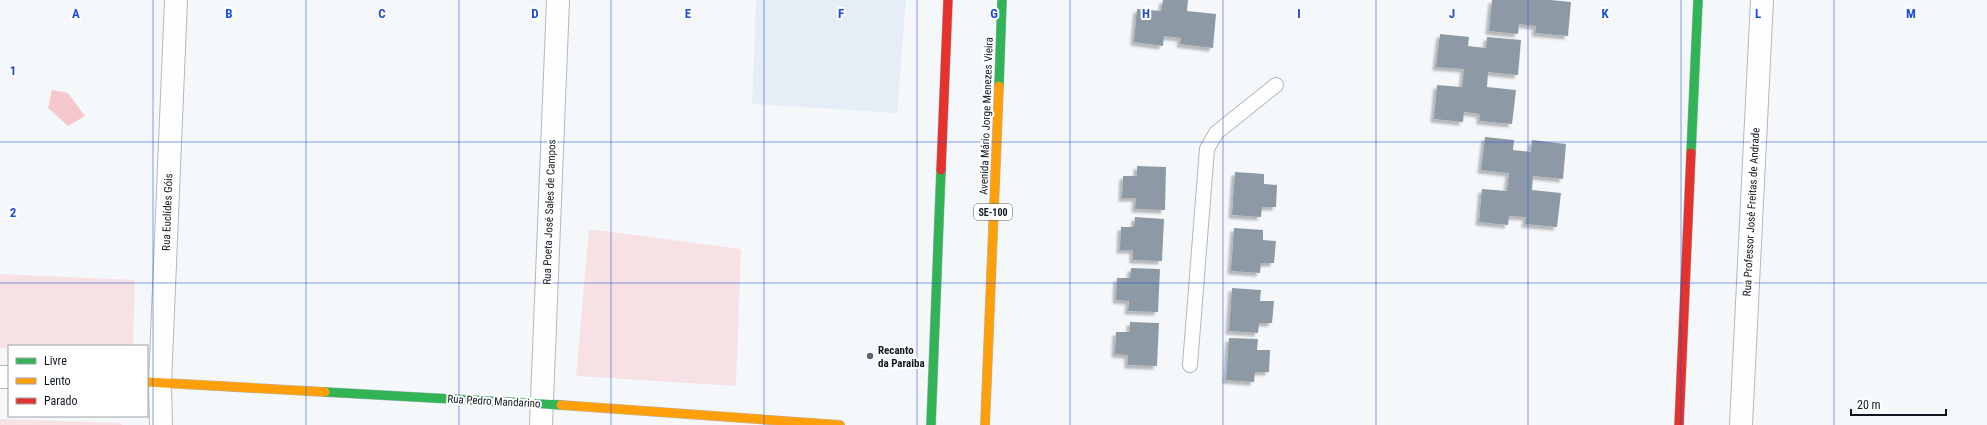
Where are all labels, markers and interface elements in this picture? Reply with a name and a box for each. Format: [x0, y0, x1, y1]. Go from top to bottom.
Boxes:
text: A [72, 6, 80, 21]
text: B [225, 6, 233, 21]
text: C [378, 6, 386, 21]
text: D [531, 6, 539, 21]
text: E [685, 6, 692, 21]
text: F [838, 6, 844, 21]
text: G [990, 6, 998, 21]
text: H [1142, 6, 1150, 21]
text: I [1297, 6, 1301, 21]
text: J [1449, 6, 1455, 21]
text: K [1601, 6, 1609, 21]
text: L [1755, 6, 1761, 21]
text: M [1906, 6, 1916, 21]
street label: Avenida Mário Jorge Menezes Vieira [977, 37, 996, 195]
text: 1 [10, 63, 16, 78]
street label: Rua Professor José Freitas de Andrade [1741, 127, 1762, 297]
street label: Rua Poeta José Sales de Campos [540, 139, 559, 285]
street label: Rua Euclídes Góis [160, 173, 175, 251]
road number: SE-100 [974, 204, 1012, 220]
text: 2 [10, 205, 17, 220]
place label: Recanto da Paraiba [878, 344, 925, 370]
legend [8, 345, 148, 417]
marker: Recanto da Paraiba [865, 351, 875, 361]
text: Livre [44, 354, 67, 368]
text: Lento [44, 374, 71, 388]
scale bar [1851, 391, 1946, 417]
street label: Rua Pedro Mandarino [447, 393, 541, 410]
text: Parado [44, 394, 77, 408]
text: 20 m [1857, 398, 1881, 412]

